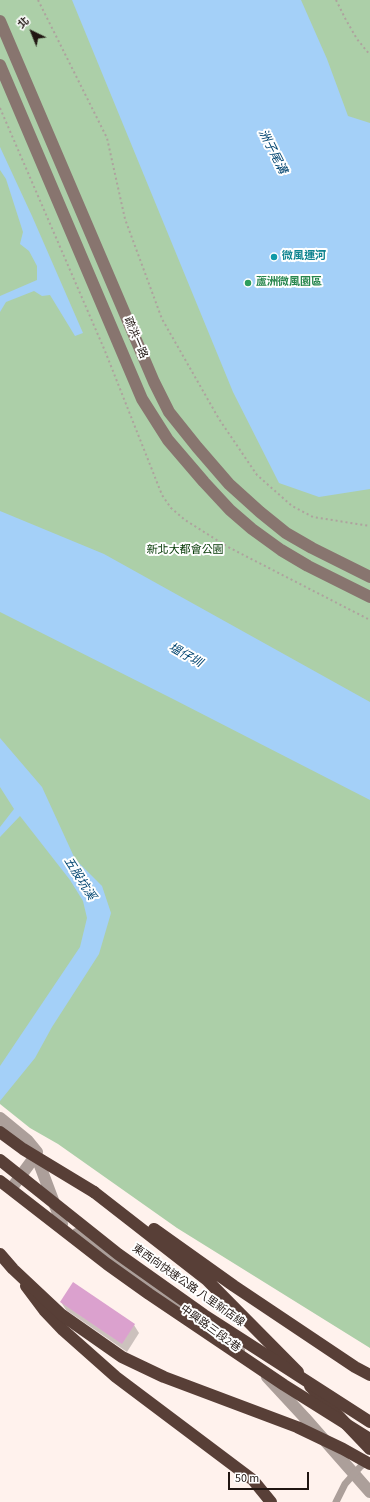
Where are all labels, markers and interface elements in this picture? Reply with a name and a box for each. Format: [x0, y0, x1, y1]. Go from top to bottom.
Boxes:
north arrow [12, 12, 52, 52]
text: 北 [14, 14, 33, 32]
water label: 洲子尾溝 [255, 127, 289, 177]
place label: 微風運河 [282, 250, 326, 264]
marker: 微風運河 [269, 252, 279, 262]
place label: 蘆洲微風園區 [256, 276, 322, 290]
marker: 蘆洲微風園區 [243, 278, 253, 288]
street label: 疏洪一路 [120, 315, 150, 361]
park label: 新北大都會公園 [147, 544, 223, 558]
water label: 塭仔圳 [166, 641, 204, 671]
water label: 五股坑溪 [60, 855, 98, 903]
street label: 東西向快速公路 八里新店線 [129, 1242, 247, 1330]
street label: 中興路三段2巷 [177, 1303, 243, 1355]
scale bar [230, 1464, 311, 1490]
text: 50 m [235, 1470, 259, 1487]

